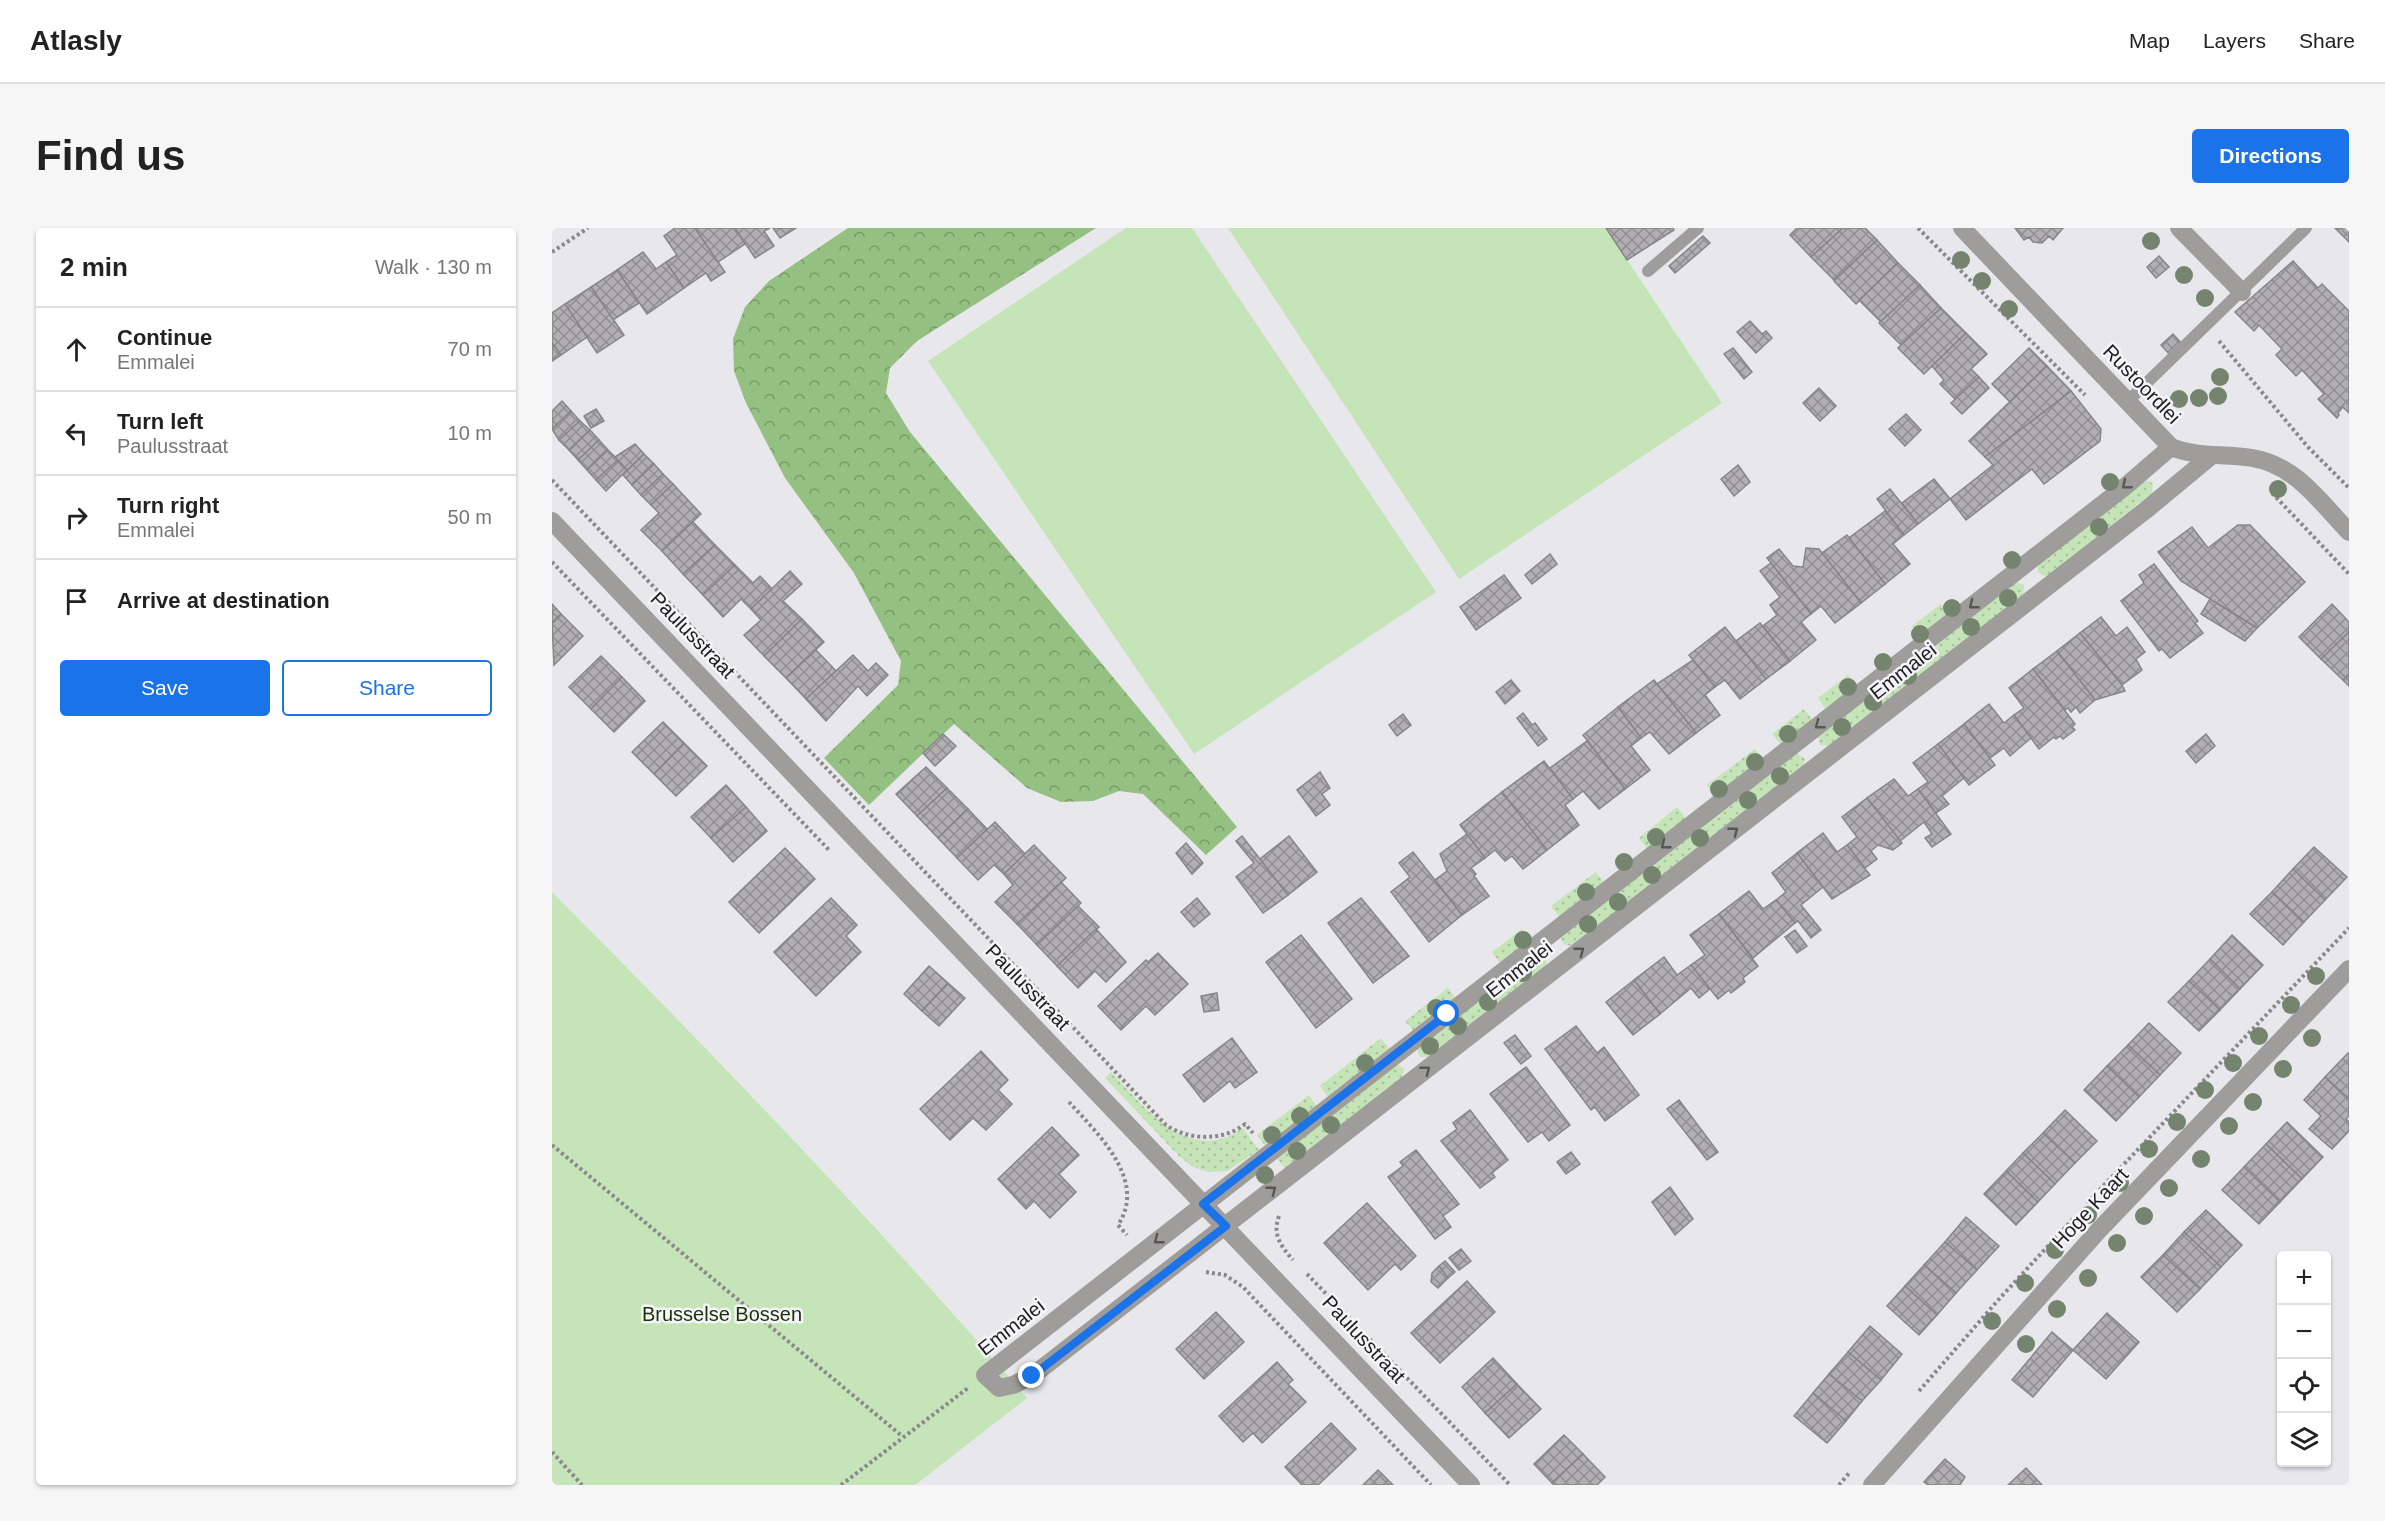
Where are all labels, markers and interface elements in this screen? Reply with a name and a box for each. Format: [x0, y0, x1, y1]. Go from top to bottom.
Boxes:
text: Atlasly [30, 25, 122, 56]
text: Map [2129, 29, 2170, 52]
text: Layers [2203, 29, 2266, 52]
text: Share [2299, 29, 2355, 52]
button: Directions [2192, 129, 2349, 183]
text: Find us [36, 132, 185, 179]
text: 2 min [60, 252, 128, 282]
text: Walk · 130 m [375, 256, 492, 278]
text: Continue [117, 325, 212, 350]
icon: ahead [60, 333, 93, 366]
text: 70 m [448, 338, 492, 360]
street label: Rustoordlei [2099, 340, 2185, 428]
text: Emmalei [117, 351, 195, 373]
text: Turn left [117, 409, 203, 434]
icon: left [60, 417, 93, 450]
text: 10 m [448, 422, 492, 444]
text: Paulusstraat [117, 435, 228, 457]
one-way arrow [2122, 478, 2133, 489]
text: Turn right [117, 493, 219, 518]
icon: right [60, 501, 93, 534]
text: 50 m [448, 506, 492, 528]
text: Emmalei [117, 519, 195, 541]
icon: arrive [60, 585, 93, 618]
street label: Paulusstraat [646, 587, 740, 683]
text: Arrive at destination [117, 588, 330, 613]
one-way arrow [1968, 598, 1979, 609]
street label: Emmalei [1866, 638, 1940, 704]
button: Save [60, 660, 270, 716]
button: Share [282, 660, 492, 716]
one-way arrow [1814, 718, 1825, 729]
one-way arrow [1727, 827, 1738, 838]
one-way arrow [1661, 837, 1672, 848]
street label: Emmalei [1482, 936, 1556, 1002]
street label: Paulusstraat [981, 939, 1075, 1035]
one-way arrow [1573, 947, 1584, 958]
route start [1433, 1000, 1459, 1026]
one-way arrow [1419, 1067, 1430, 1078]
street label: Hoge Kaart [2047, 1163, 2133, 1252]
one-way arrow [1265, 1187, 1276, 1198]
one-way arrow [1153, 1233, 1164, 1244]
map controls [2277, 1251, 2331, 1467]
button: + [2277, 1251, 2331, 1305]
street label: Paulusstraat [1318, 1291, 1410, 1387]
street label: Emmalei [974, 1294, 1048, 1360]
park label: Brusselse Bossen [642, 1303, 802, 1325]
button: − [2277, 1305, 2331, 1359]
button: locate [2277, 1359, 2331, 1413]
route end [1018, 1362, 1044, 1388]
button: layers [2277, 1413, 2331, 1467]

